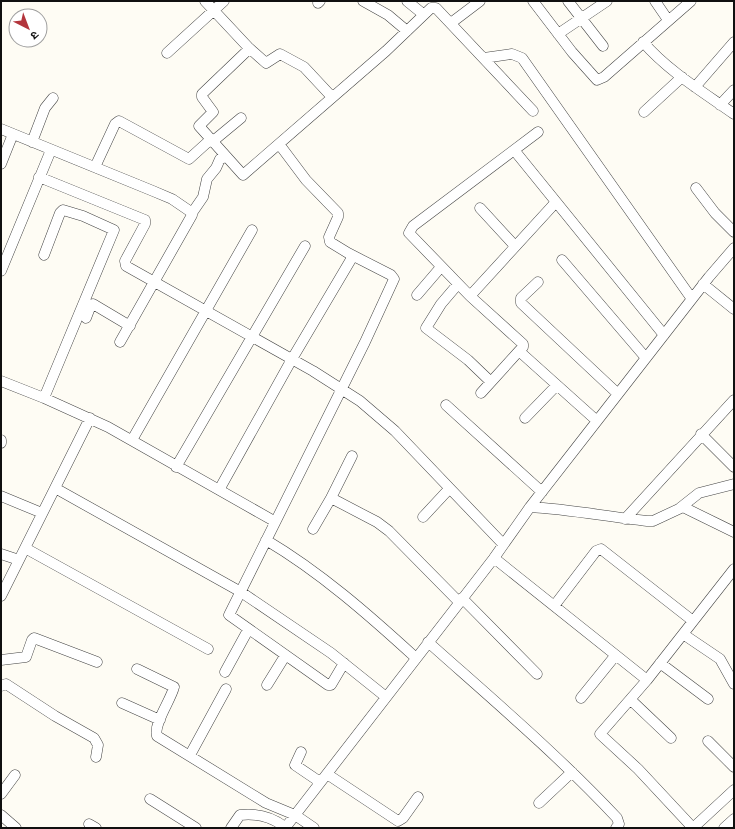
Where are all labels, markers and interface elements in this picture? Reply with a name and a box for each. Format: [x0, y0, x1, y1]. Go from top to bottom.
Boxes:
north arrow [8, 8, 48, 48]
text: उ [27, 28, 41, 42]

